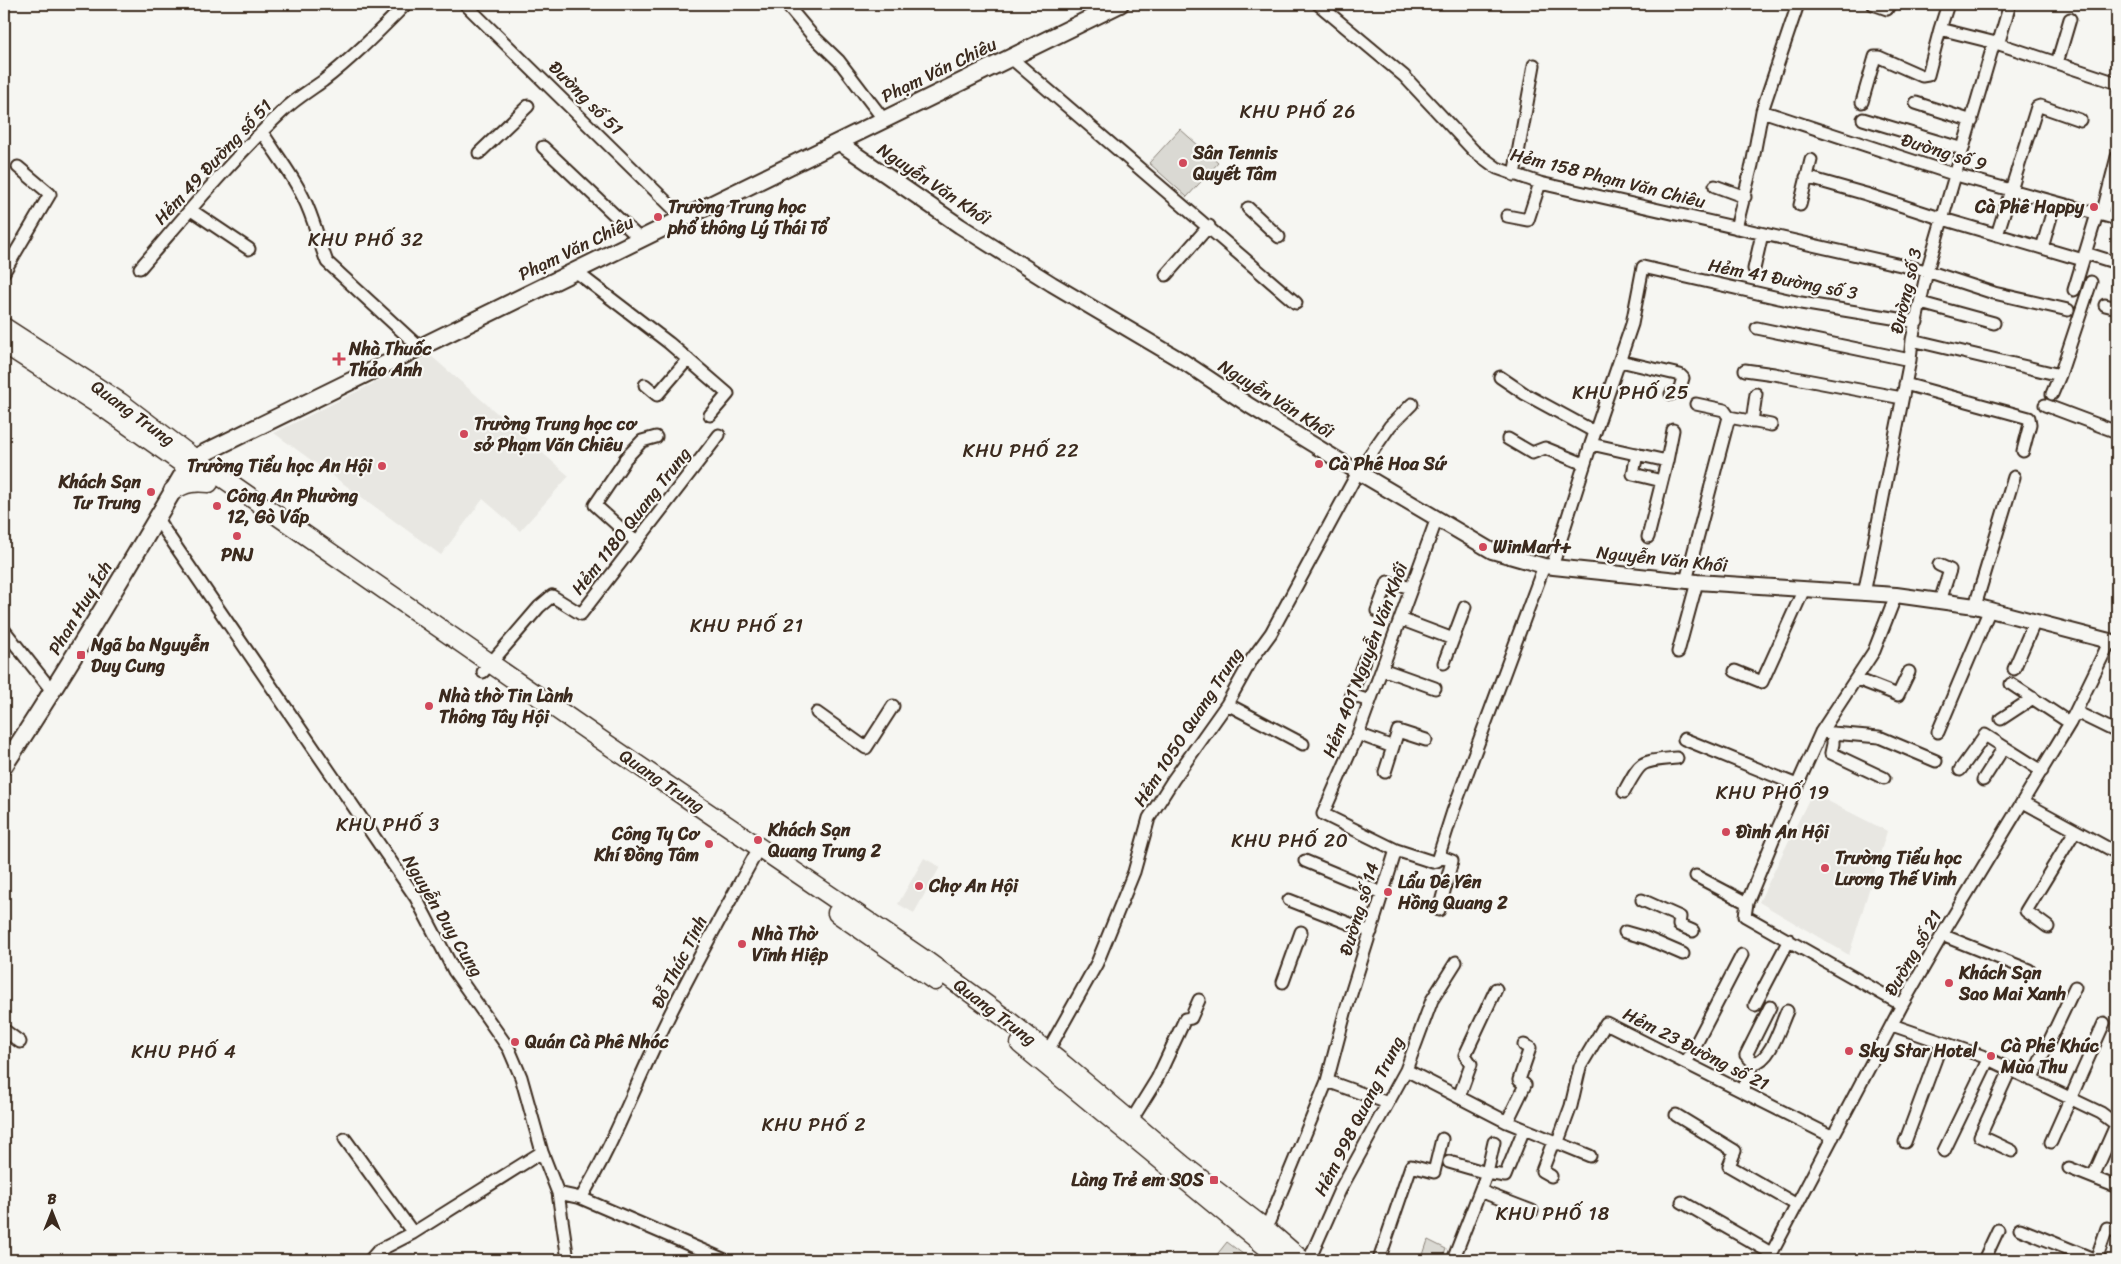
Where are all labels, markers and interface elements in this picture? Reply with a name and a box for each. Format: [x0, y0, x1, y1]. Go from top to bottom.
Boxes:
street label: Phạm Văn Chiêu [876, 28, 1003, 112]
street label: Đường số 51 [541, 53, 631, 143]
street label: Hẻm 49 Đường số 51 [146, 91, 281, 233]
district label: KHU PHỐ 26 [1240, 95, 1356, 128]
street label: Đường số 9 [1897, 124, 1991, 180]
street label: Nguyễn Văn Khối [871, 134, 998, 235]
place label: Sân Tennis Quyết Tâm [1192, 137, 1278, 190]
street label: Hẻm 158 Phạm Văn Chiêu [1507, 138, 1709, 218]
marker: Sân Tennis Quyết Tâm [1177, 157, 1189, 169]
place label: Trường Trung học phổ thông Lý Thái Tổ [667, 191, 831, 244]
place label: Cà Phê Happy [1974, 191, 2085, 223]
marker: Cà Phê Happy [2088, 201, 2100, 213]
street label: Phạm Văn Chiêu [513, 206, 640, 290]
marker: Trường Trung học phổ thông Lý Thái Tổ [652, 211, 664, 223]
district label: KHU PHỐ 32 [308, 223, 424, 256]
street label: Đường số 3 [1881, 245, 1931, 337]
street label: Hẻm 41 Đường số 3 [1706, 249, 1860, 309]
place label: Nhà Thuốc Thảo Anh [348, 333, 432, 386]
street label: Nguyễn Văn Khối [1212, 351, 1341, 448]
marker: Nhà Thuốc Thảo Anh [333, 353, 345, 365]
street label: Quang Trung [84, 371, 182, 455]
district label: KHU PHỐ 25 [1572, 376, 1690, 409]
place label: Trường Trung học cơ sở Phạm Văn Chiêu [473, 408, 638, 461]
marker: Trường Trung học cơ sở Phạm Văn Chiêu [458, 428, 470, 440]
district label: KHU PHỐ 22 [963, 434, 1079, 467]
street label: Hẻm 1180 Quang Trung [563, 440, 699, 602]
place label: Cà Phê Hoa Sứ [1328, 448, 1448, 480]
place label: Trường Tiểu học An Hội [187, 450, 373, 482]
marker: Cà Phê Hoa Sứ [1313, 458, 1325, 470]
marker: Trường Tiểu học An Hội [376, 460, 388, 472]
place label: Khách Sạn Tư Trung [57, 466, 141, 519]
place label: Công An Phường 12, Gò Vấp [226, 480, 358, 533]
marker: Khách Sạn Tư Trung [145, 486, 157, 498]
marker: Công An Phường 12, Gò Vấp [211, 500, 223, 512]
marker: PNJ [231, 530, 243, 542]
place label: WinMart+ [1493, 531, 1572, 563]
street label: Nguyễn Văn Khối [1595, 536, 1730, 582]
place label: PNJ [221, 539, 254, 571]
marker: WinMart+ [1477, 541, 1489, 553]
street label: Phan Huy Ích [39, 554, 121, 662]
street label: Hẻm 401 Nguyễn Văn Khối [1313, 557, 1417, 762]
district label: KHU PHỐ 21 [690, 609, 804, 642]
place label: Ngã ba Nguyễn Duy Cung [90, 629, 209, 682]
street label: Hẻm 1050 Quang Trung [1124, 641, 1252, 813]
marker: Ngã ba Nguyễn Duy Cung [75, 649, 87, 661]
place label: Nhà thờ Tin Lành Thông Tây Hội [438, 680, 574, 733]
marker: Nhà thờ Tin Lành Thông Tây Hội [423, 700, 435, 712]
street label: Quang Trung [612, 740, 712, 822]
district label: KHU PHỐ 19 [1716, 776, 1830, 809]
district label: KHU PHỐ 3 [336, 808, 440, 841]
place label: Khách Sạn Quang Trung 2 [767, 814, 882, 867]
place label: Đình An Hội [1735, 816, 1830, 848]
place label: Công Ty Cơ Khí Đồng Tâm [593, 818, 700, 871]
district label: KHU PHỐ 20 [1231, 824, 1349, 857]
marker: Đình An Hội [1720, 826, 1732, 838]
marker: Khách Sạn Quang Trung 2 [752, 834, 764, 846]
marker: Công Ty Cơ Khí Đồng Tâm [703, 838, 715, 850]
place label: Trường Tiểu học Lương Thế Vinh [1835, 842, 1962, 895]
street label: Nguyễn Duy Cung [394, 848, 492, 984]
street label: Đường số 14 [1330, 858, 1388, 960]
marker: Trường Tiểu học Lương Thế Vinh [1819, 862, 1831, 874]
place label: Lẩu Dê Yên Hồng Quang 2 [1397, 866, 1508, 919]
place label: Chợ An Hội [928, 870, 1019, 902]
marker: Chợ An Hội [913, 880, 925, 892]
marker: Lẩu Dê Yên Hồng Quang 2 [1382, 886, 1394, 898]
street label: Đường số 21 [1875, 903, 1951, 1002]
street label: Đỗ Thúc Tịnh [642, 910, 716, 1014]
place label: Nhà Thờ Vĩnh Hiệp [751, 918, 828, 971]
marker: Nhà Thờ Vĩnh Hiệp [736, 938, 748, 950]
place label: Khách Sạn Sao Mai Xanh [1958, 957, 2066, 1010]
street label: Quang Trung [946, 970, 1044, 1054]
marker: Khách Sạn Sao Mai Xanh [1943, 977, 1955, 989]
street label: Hẻm 23 Đường số 21 [1617, 998, 1775, 1100]
place label: Quán Cà Phê Nhóc [525, 1026, 669, 1058]
street label: Hẻm 998 Quang Trung [1305, 1030, 1413, 1202]
place label: Cà Phê Khúc Mùa Thu [2000, 1030, 2100, 1083]
district label: KHU PHỐ 4 [131, 1035, 237, 1068]
place label: Sky Star Hotel [1858, 1035, 1978, 1067]
marker: Quán Cà Phê Nhóc [509, 1036, 521, 1048]
marker: Sky Star Hotel [1843, 1045, 1855, 1057]
marker: Cà Phê Khúc Mùa Thu [1985, 1050, 1997, 1062]
district label: KHU PHỐ 2 [762, 1108, 866, 1141]
place label: Làng Trẻ em SOS [1071, 1164, 1205, 1196]
marker: Làng Trẻ em SOS [1208, 1174, 1220, 1186]
north arrow [28, 1186, 78, 1236]
text: B [48, 1187, 57, 1212]
district label: KHU PHỐ 18 [1496, 1197, 1610, 1230]

